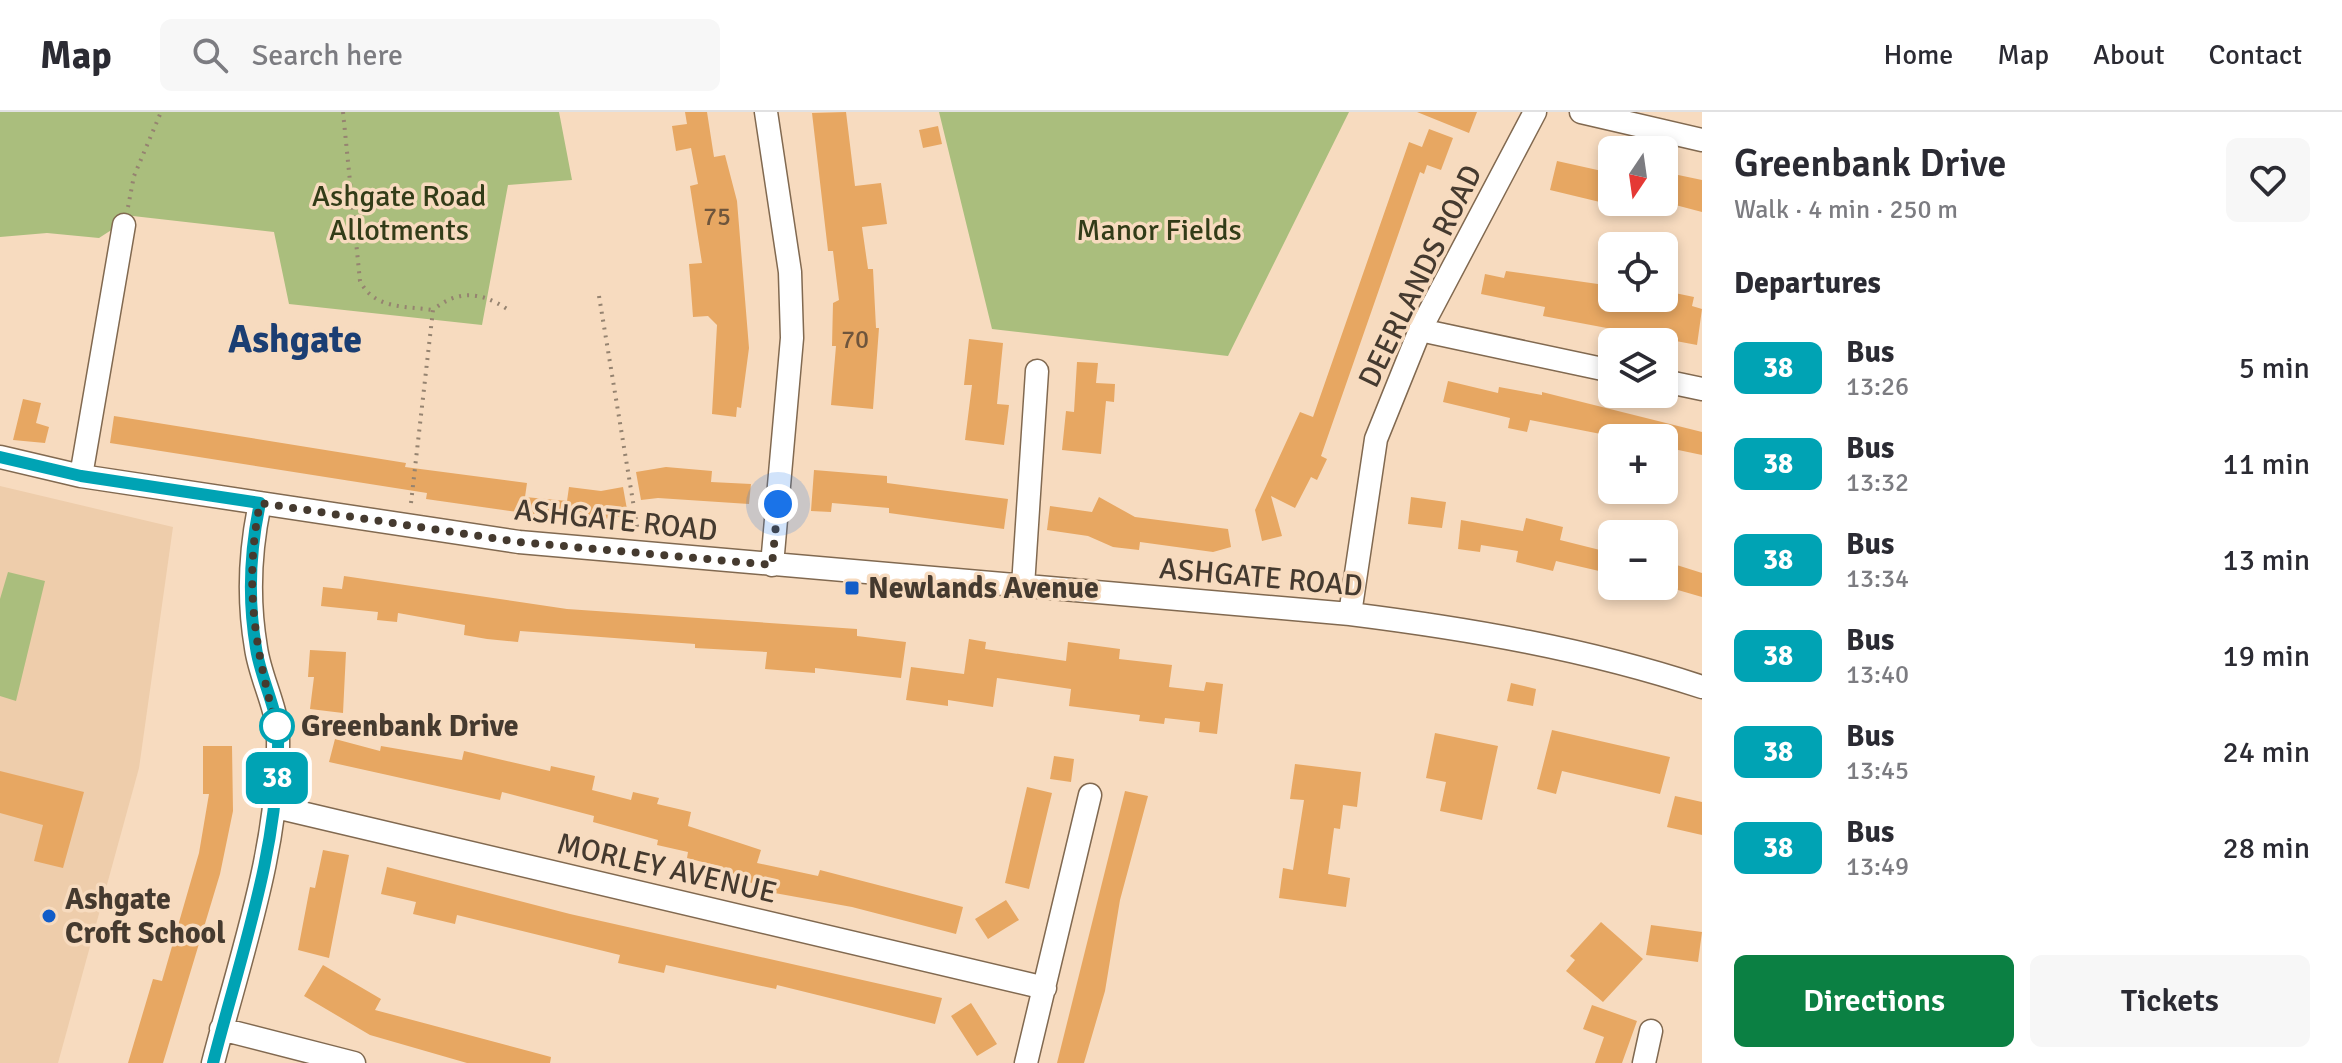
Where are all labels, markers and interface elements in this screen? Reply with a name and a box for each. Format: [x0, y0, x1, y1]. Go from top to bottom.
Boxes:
search box [160, 19, 720, 91]
text: Map [40, 32, 112, 79]
icon: search [188, 33, 232, 77]
text: Search here [252, 37, 403, 74]
text: Home [1884, 38, 1953, 72]
text: Map [1997, 38, 2049, 72]
text: About [2093, 38, 2165, 72]
text: Contact [2209, 38, 2302, 72]
north arrow [1598, 136, 1678, 216]
map controls [1598, 136, 1678, 600]
button: heart [2226, 138, 2310, 222]
text: Greenbank Drive [1734, 140, 2007, 187]
street label: DEERLANDS ROAD [1351, 159, 1490, 393]
park label: Ashgate Road Allotments [312, 178, 486, 249]
text: Walk · 4 min · 250 m [1734, 194, 1958, 226]
house number: 75 [703, 201, 731, 233]
park label: Manor Fields [1076, 212, 1242, 249]
button: locate [1598, 232, 1678, 312]
text: Departures [1734, 265, 1881, 302]
district label: Ashgate [228, 316, 362, 363]
house number: 70 [841, 324, 869, 356]
button: layers [1598, 328, 1678, 408]
text: Bus [1846, 334, 1894, 371]
text: 5 min [2239, 350, 2310, 387]
text: 38 [1763, 351, 1793, 385]
text: 13:26 [1846, 371, 1909, 403]
button: + [1598, 424, 1678, 504]
text: Bus [1846, 430, 1894, 467]
text: 11 min [2223, 446, 2310, 483]
text: 38 [1763, 447, 1793, 481]
text: 13:32 [1846, 467, 1909, 499]
your location [758, 484, 798, 524]
street label: ASHGATE ROAD [513, 491, 719, 550]
button: − [1598, 520, 1678, 600]
text: Bus [1846, 526, 1894, 563]
text: 13 min [2223, 542, 2310, 579]
text: 38 [1763, 543, 1793, 577]
street label: ASHGATE ROAD [1158, 550, 1364, 605]
text: 13:34 [1846, 563, 1909, 595]
place label: Newlands Avenue [868, 570, 1099, 607]
marker: Newlands Avenue [843, 579, 861, 597]
text: Bus [1846, 622, 1894, 659]
text: 19 min [2223, 638, 2310, 675]
text: 38 [1763, 639, 1793, 673]
text: 13:40 [1846, 659, 1909, 691]
place label: Greenbank Drive [301, 708, 519, 745]
marker: Greenbank Drive [260, 709, 294, 743]
text: Bus [1846, 718, 1894, 755]
text: 24 min [2223, 734, 2310, 771]
text: 38 [1763, 735, 1793, 769]
line badge: 38 [241, 752, 313, 804]
text: 13:45 [1846, 755, 1909, 787]
text: 38 [262, 761, 292, 795]
text: Bus [1846, 814, 1894, 851]
street label: MORLEY AVENUE [553, 825, 780, 912]
text: 28 min [2223, 830, 2310, 867]
text: 38 [1763, 831, 1793, 865]
text: 13:49 [1846, 851, 1909, 883]
place label: Ashgate Croft School [65, 881, 226, 952]
marker: Ashgate Croft School [40, 907, 58, 925]
button: Directions [1734, 955, 2014, 1047]
button: Tickets [2030, 955, 2310, 1047]

